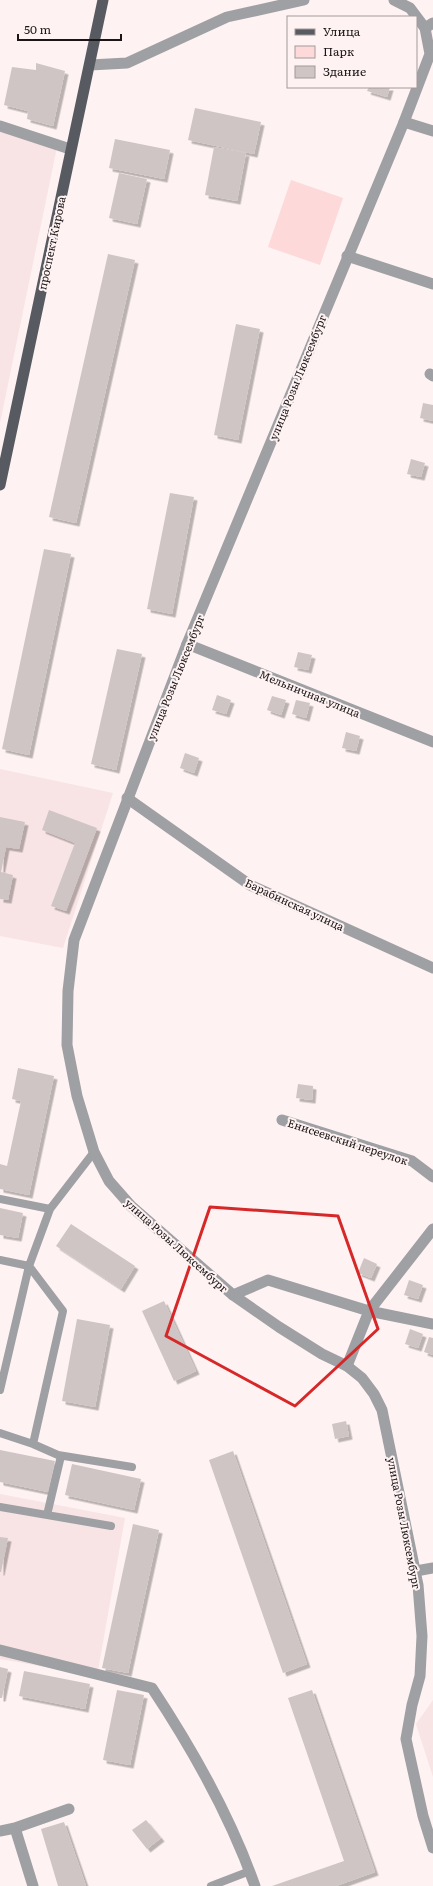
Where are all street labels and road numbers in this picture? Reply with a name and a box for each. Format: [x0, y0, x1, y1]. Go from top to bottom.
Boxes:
street label: проспект Кирова [33, 195, 69, 291]
street label: улица Розы Люксембург [264, 311, 330, 442]
street label: улица Розы Люксембург [142, 611, 208, 742]
street label: Мельничная улица [257, 665, 363, 721]
street label: Барабинская улица [243, 874, 347, 934]
street label: Енисеевский переулок [286, 1114, 411, 1168]
street label: улица Розы Люксембург [122, 1194, 232, 1296]
street label: улица Розы Люксембург [384, 1456, 426, 1591]

